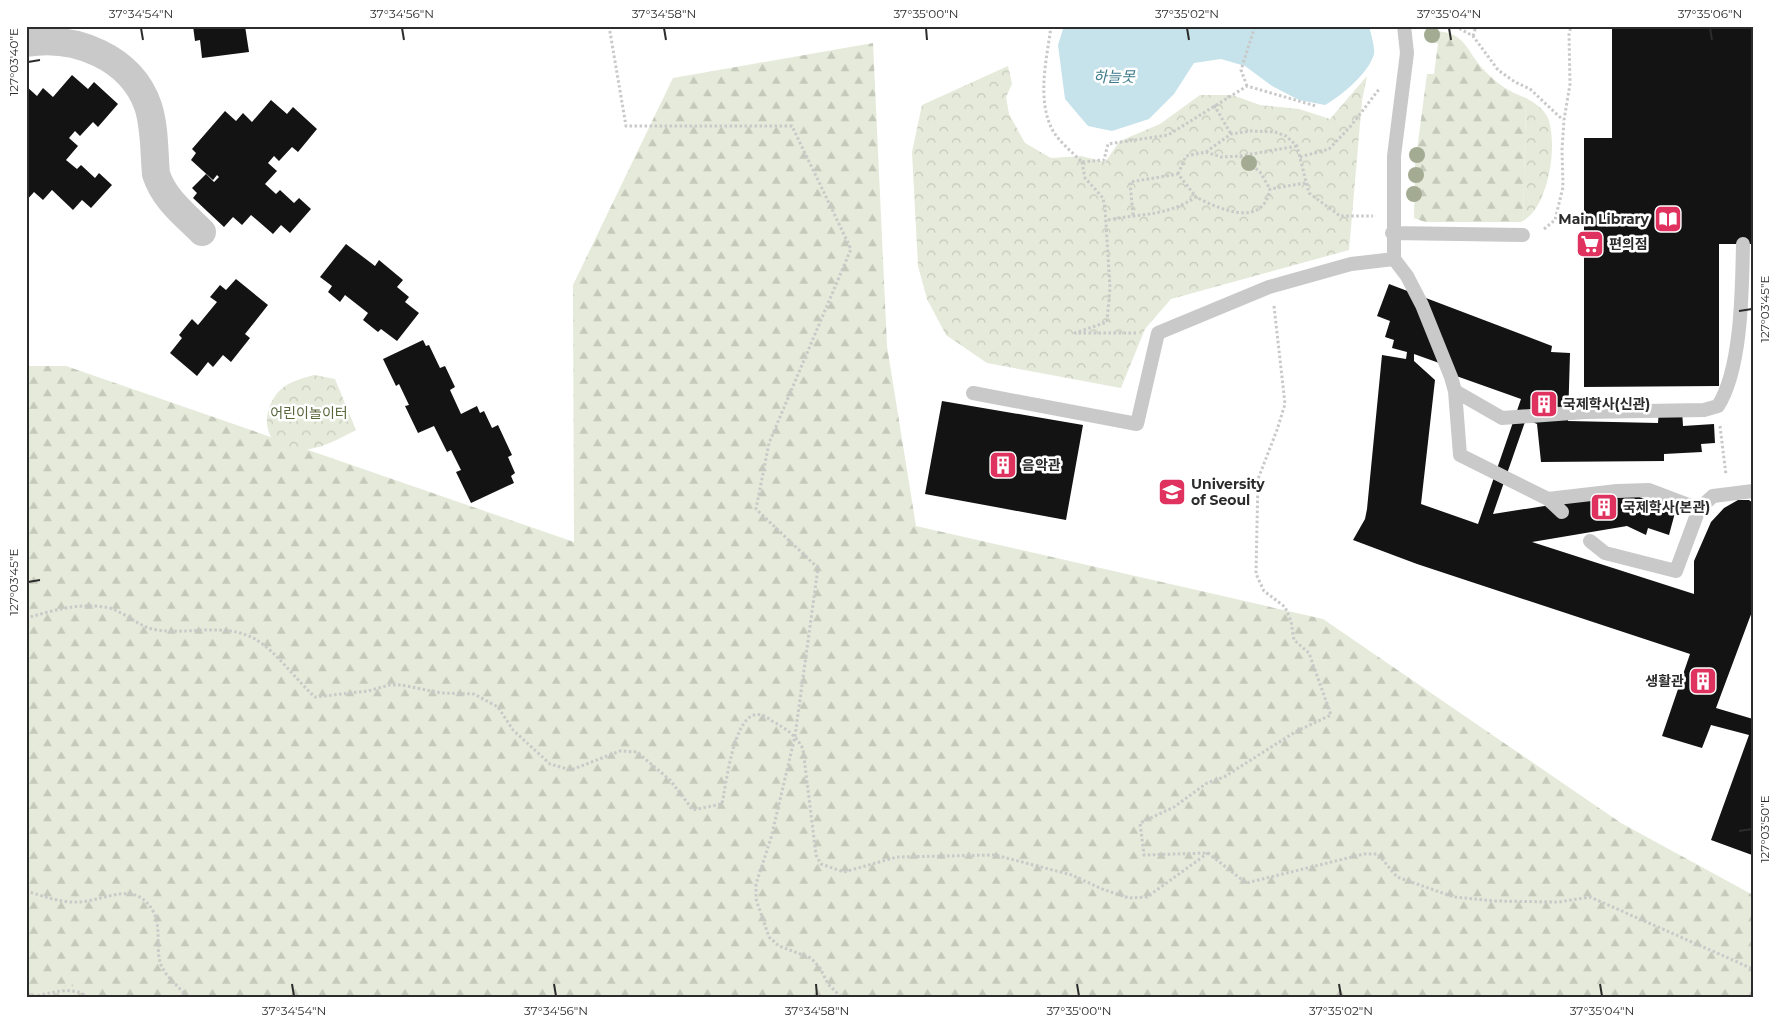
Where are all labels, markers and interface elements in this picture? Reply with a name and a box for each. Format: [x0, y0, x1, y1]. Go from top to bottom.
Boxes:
text: 37°34'54"N [109, 6, 173, 21]
text: 37°34'56"N [370, 6, 434, 21]
text: 37°34'58"N [632, 6, 696, 21]
text: 37°35'00"N [893, 6, 959, 21]
text: 37°35'02"N [1155, 6, 1219, 21]
text: 37°35'04"N [1417, 6, 1481, 21]
text: 37°35'06"N [1678, 6, 1742, 21]
text: 127°03'40"E [6, 28, 21, 96]
water label: 하늘못 [1093, 67, 1136, 86]
library icon: Main Library [1653, 204, 1683, 234]
place label: Main Library [1558, 210, 1650, 228]
supermarket icon: 편의점 [1575, 229, 1605, 259]
place label: 편의점 [1609, 235, 1648, 253]
text: 127°03'45"E [1757, 276, 1772, 342]
building icon: 국제학사(신관) [1529, 389, 1559, 419]
place label: 국제학사(신관) [1563, 395, 1650, 413]
park label: 어린이놀이터 [270, 404, 348, 422]
building icon: 음악관 [988, 450, 1018, 480]
place label: 음악관 [1022, 456, 1061, 474]
place label: University of Seoul [1191, 475, 1265, 509]
school or university icon: University of Seoul [1157, 477, 1187, 507]
building icon: 국제학사(본관) [1589, 492, 1619, 522]
place label: 국제학사(본관) [1623, 498, 1710, 516]
text: 127°03'45"E [6, 549, 21, 615]
building icon: 생활관 [1688, 666, 1718, 696]
place label: 생활관 [1645, 672, 1684, 690]
text: 127°03'50"E [1757, 795, 1772, 863]
text: 37°34'54"N [262, 1003, 326, 1018]
text: 37°34'56"N [524, 1003, 588, 1018]
text: 37°34'58"N [785, 1003, 849, 1018]
text: 37°35'00"N [1046, 1003, 1112, 1018]
text: 37°35'02"N [1309, 1003, 1373, 1018]
text: 37°35'04"N [1570, 1003, 1634, 1018]

